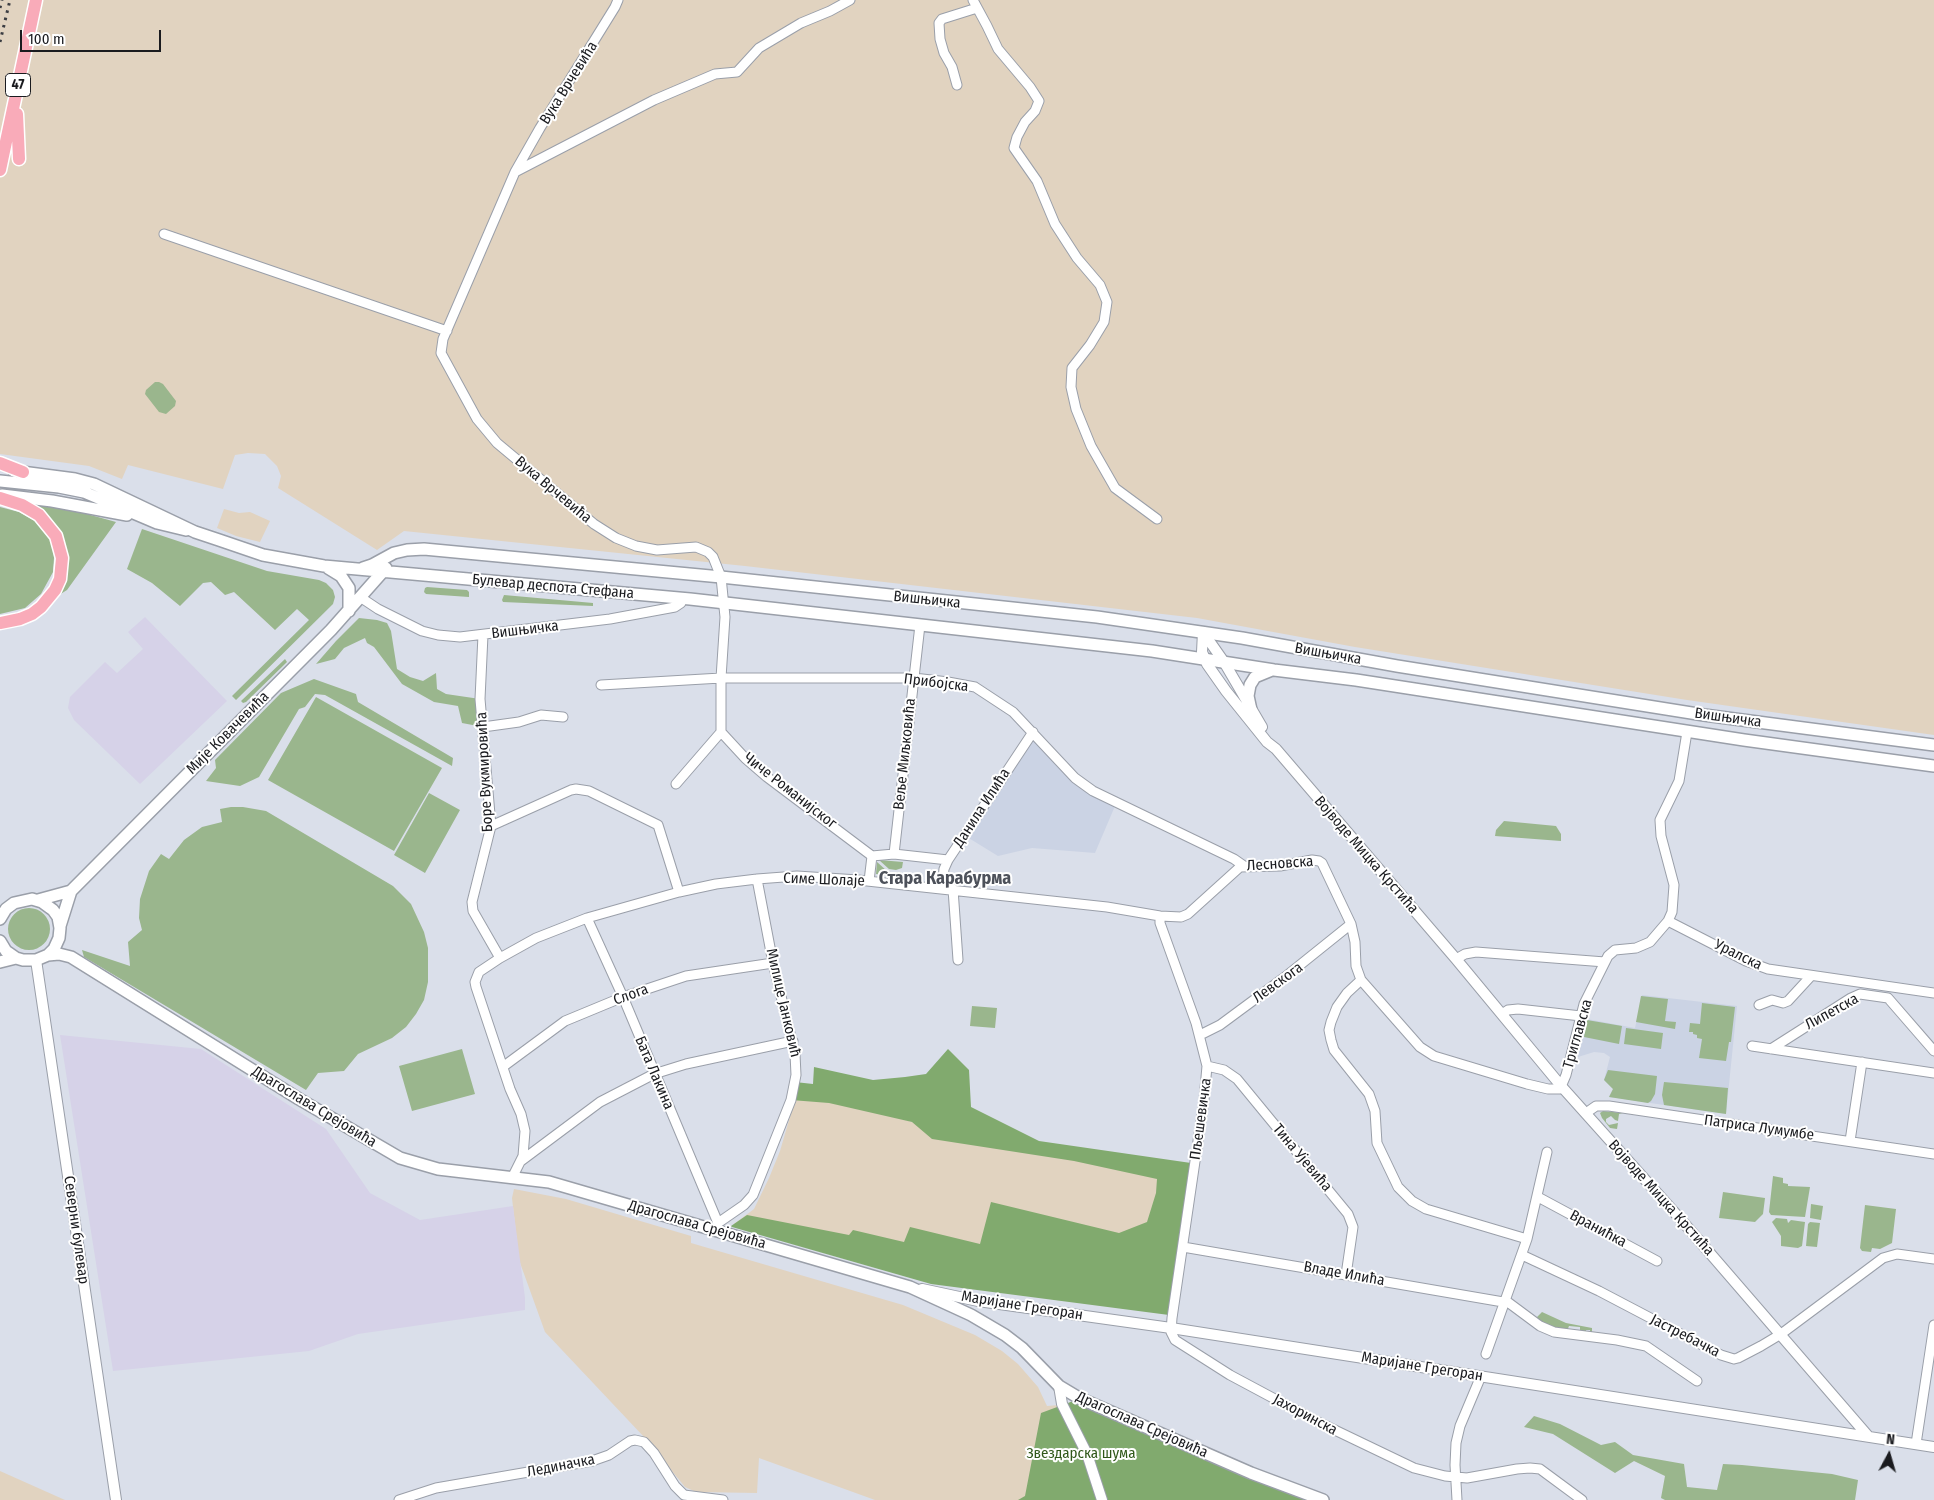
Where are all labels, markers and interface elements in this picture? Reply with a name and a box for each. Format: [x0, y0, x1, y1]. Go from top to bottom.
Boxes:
scale bar [22, 20, 164, 52]
text: 100 m [28, 30, 65, 48]
street label: Вука Врчевића [536, 38, 602, 128]
road number: 47 [6, 74, 30, 96]
street label: Вука Врчевића [511, 453, 595, 527]
street label: Булевар деспота Стефана [471, 571, 635, 603]
street label: Вишњичка [892, 588, 962, 612]
street label: Вишњичка [490, 617, 560, 643]
street label: Вишњичка [1293, 639, 1363, 669]
street label: Прибојска [903, 670, 969, 696]
street label: Мије Ковачевића [183, 688, 273, 778]
street label: Веље Миљковића [890, 697, 920, 811]
street label: Вишњичка [1693, 704, 1763, 732]
street label: Боре Вукмировића [473, 711, 497, 833]
street label: Чиче Романијског [740, 749, 840, 833]
street label: Данила Илића [950, 765, 1014, 851]
street label: Војводе Мицка Крстића [1310, 793, 1422, 917]
street label: Лесновска [1246, 853, 1314, 875]
district label: Стара Карабурма [879, 868, 1011, 890]
street label: Симе Шолаје [783, 870, 865, 890]
street label: Уралска [1711, 936, 1765, 974]
street label: Милице Јанковић [762, 947, 804, 1059]
street label: Левскога [1249, 959, 1307, 1007]
street label: Слога [611, 980, 651, 1010]
street label: Липетска [1802, 990, 1862, 1034]
street label: Триглавска [1560, 997, 1596, 1071]
street label: Бата Лакина [630, 1034, 678, 1112]
street label: Драгослава Срејовића [248, 1063, 380, 1151]
street label: Пљешевичка [1186, 1077, 1216, 1161]
street label: Патриса Лумумбе [1703, 1111, 1815, 1145]
street label: Тина Ујевића [1269, 1121, 1335, 1195]
street label: Војводе Мицка Крстића [1604, 1136, 1718, 1260]
street label: Северни булевар [59, 1175, 93, 1285]
street label: Драгослава Срејовића [626, 1197, 768, 1253]
street label: Вранићка [1567, 1207, 1629, 1251]
street label: Владе Илића [1302, 1258, 1386, 1290]
street label: Маријане Грегоран [960, 1287, 1084, 1325]
street label: Јастребачка [1647, 1311, 1723, 1361]
street label: Маријане Грегоран [1360, 1348, 1484, 1386]
street label: Драгослава Срејовића [1073, 1388, 1211, 1462]
street label: Јахоринска [1270, 1391, 1340, 1439]
north arrow [1864, 1430, 1914, 1480]
text: N [1886, 1431, 1896, 1448]
park label: Звездарска шума [1026, 1445, 1136, 1463]
street label: Лединачка [526, 1451, 596, 1481]

